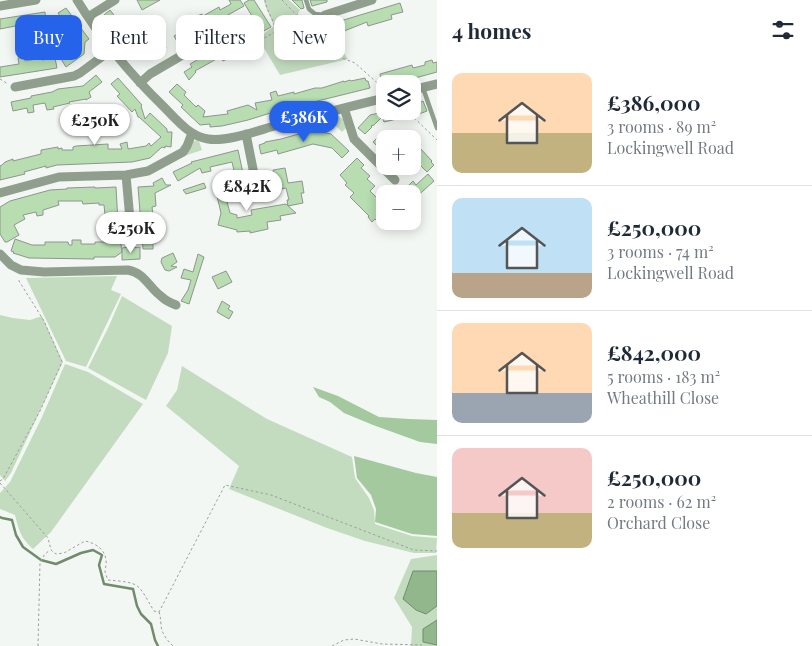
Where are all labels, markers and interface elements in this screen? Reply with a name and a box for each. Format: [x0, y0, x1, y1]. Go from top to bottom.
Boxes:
chip: Buy [15, 15, 82, 60]
chip: Rent [92, 15, 166, 60]
chip: Filters [176, 15, 264, 60]
chip: New [274, 15, 345, 60]
text: 4 homes [452, 16, 531, 44]
icon: filters [769, 16, 797, 44]
map controls [376, 75, 421, 230]
button: layers [376, 75, 421, 120]
text: £386,000 [607, 88, 701, 116]
icon: home [492, 93, 552, 153]
pin: £386K [269, 100, 339, 143]
pin: £250K [60, 104, 130, 146]
text: £386K [280, 106, 328, 127]
text: £250K [71, 109, 119, 130]
text: 3 rooms · 89 m² [607, 116, 716, 137]
button: + [376, 130, 421, 175]
text: Lockingwell Road [607, 137, 734, 158]
pin: £842K [212, 170, 282, 212]
text: £842K [223, 175, 271, 196]
button: − [376, 185, 421, 230]
pin: £250K [96, 212, 166, 254]
text: £250,000 [607, 213, 701, 241]
text: £250K [107, 217, 155, 238]
icon: home [492, 218, 552, 278]
text: 3 rooms · 74 m² [607, 241, 714, 262]
text: Lockingwell Road [607, 262, 734, 283]
text: £842,000 [607, 338, 701, 366]
icon: home [492, 343, 552, 403]
text: 5 rooms · 183 m² [607, 366, 720, 387]
text: Wheathill Close [607, 387, 719, 408]
text: £250,000 [607, 463, 701, 491]
icon: home [492, 468, 552, 528]
text: 2 rooms · 62 m² [607, 491, 716, 512]
text: Orchard Close [607, 512, 710, 533]

